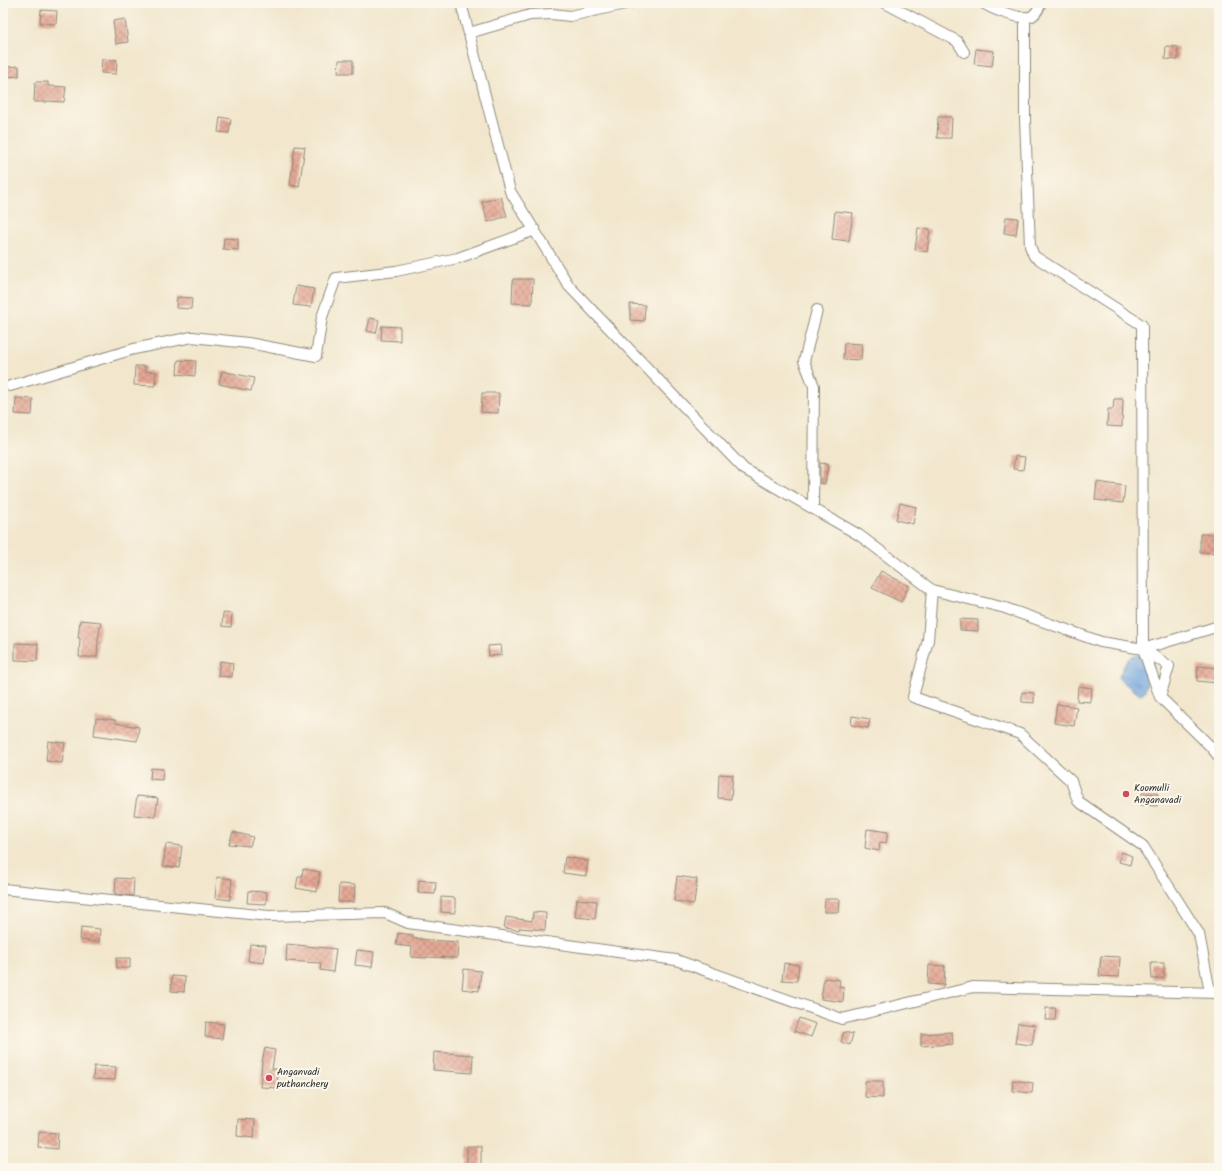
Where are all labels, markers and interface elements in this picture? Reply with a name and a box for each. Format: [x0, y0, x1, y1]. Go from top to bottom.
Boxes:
place label: Koomulli Anganavadi [1134, 780, 1182, 808]
marker: Koomulli Anganavadi [1121, 789, 1131, 799]
place label: Anganvadi puthanchery [276, 1064, 328, 1092]
marker: Anganvadi puthanchery [264, 1073, 274, 1083]

